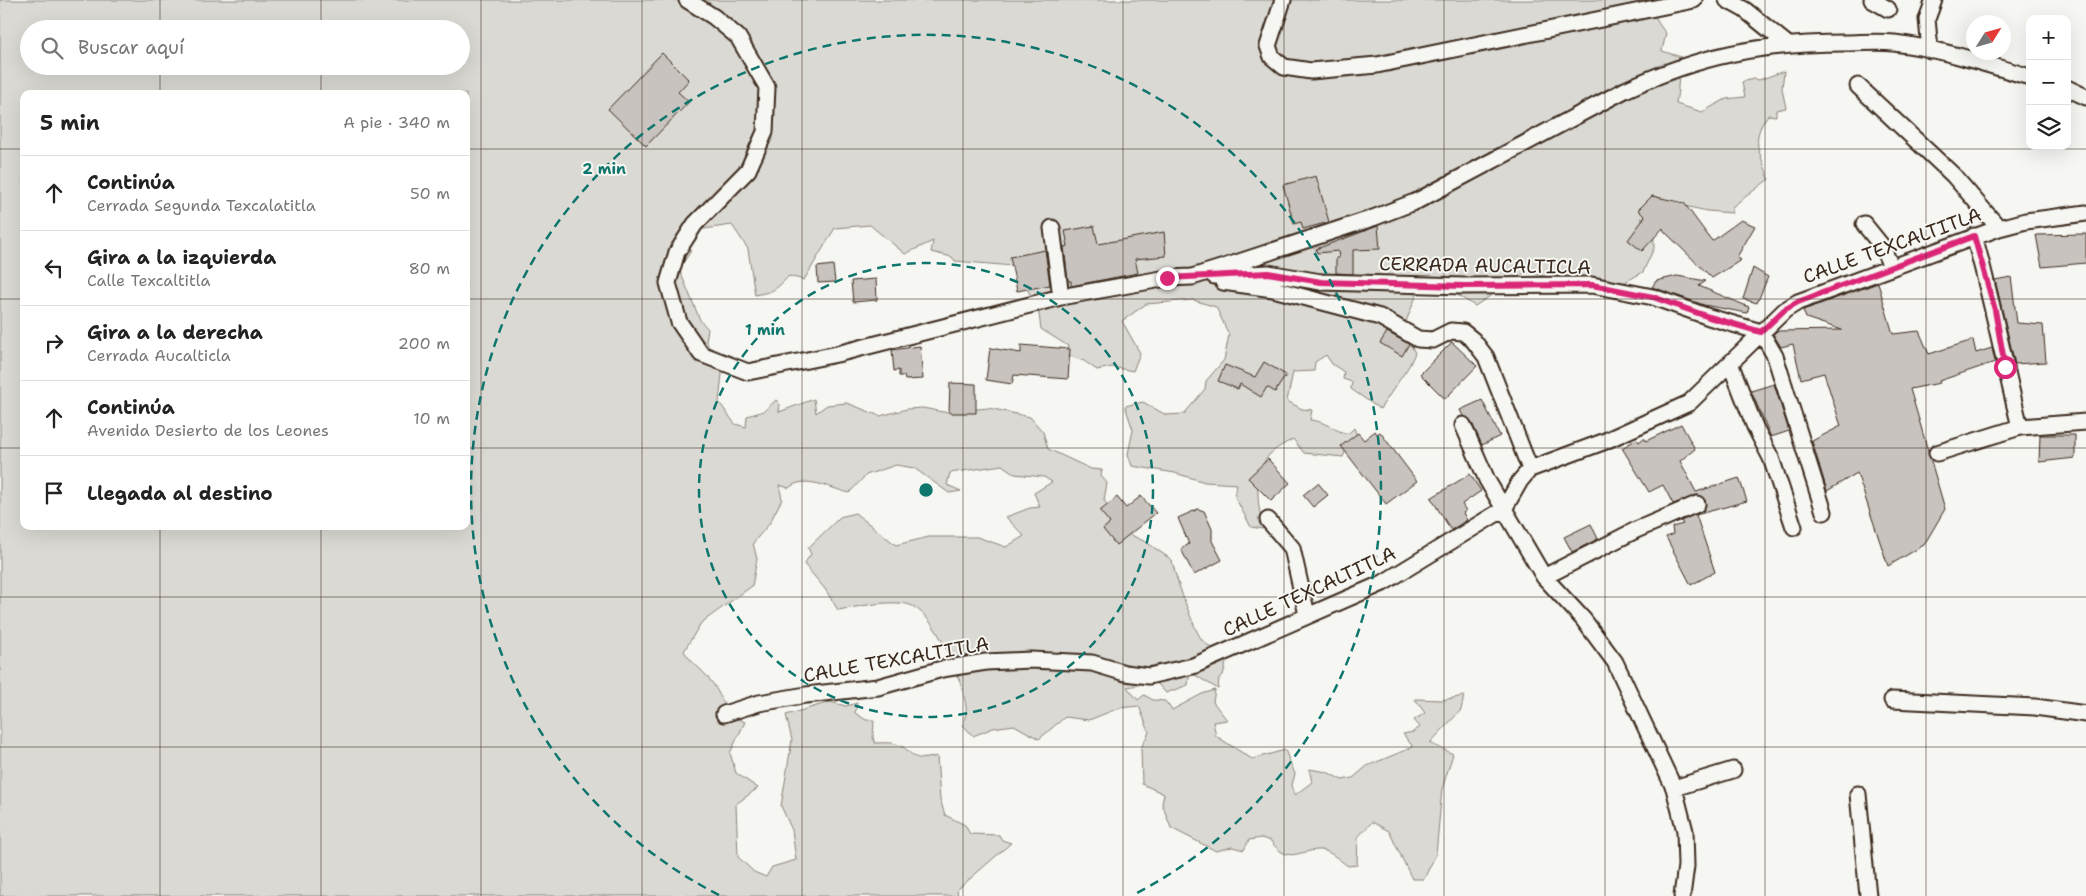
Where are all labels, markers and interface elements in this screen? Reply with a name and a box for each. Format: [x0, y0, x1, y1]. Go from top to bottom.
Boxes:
north arrow [1966, 15, 2011, 60]
map controls [2026, 15, 2071, 150]
button: + [2026, 15, 2071, 60]
search box [20, 20, 470, 75]
icon: search [38, 34, 66, 62]
text: Buscar aquí [78, 35, 184, 60]
button: − [2026, 60, 2071, 105]
button: layers [2026, 105, 2071, 150]
text: 5 min [40, 109, 100, 137]
text: A pie · 340 m [343, 112, 450, 133]
text: 2 min [582, 159, 626, 179]
text: Continúa [87, 170, 175, 195]
icon: ahead [40, 179, 68, 207]
text: 50 m [410, 183, 450, 204]
text: Cerrada Segunda Texcalatitla [87, 195, 316, 216]
street label: CALLE TEXCALTITLA [1800, 202, 1985, 289]
text: Gira a la izquierda [87, 245, 276, 270]
street label: CERRADA AUCALTICLA [1379, 251, 1591, 280]
icon: left [40, 254, 68, 282]
text: 80 m [409, 258, 450, 279]
route end [1156, 267, 1179, 290]
text: Calle Texcaltitla [87, 270, 210, 291]
text: Gira a la derecha [87, 320, 263, 345]
text: 1 min [745, 320, 785, 340]
icon: right [40, 329, 68, 357]
text: 200 m [398, 333, 450, 354]
text: Cerrada Aucalticla [87, 345, 231, 366]
route start [1994, 356, 2017, 379]
text: Continúa [87, 395, 175, 420]
icon: ahead [40, 404, 68, 432]
text: 10 m [413, 408, 450, 429]
text: Avenida Desierto de los Leones [87, 420, 329, 441]
icon: arrive [40, 479, 68, 507]
text: Llegada al destino [87, 481, 273, 506]
centre of rings [917, 481, 935, 499]
street label: CALLE TEXCALTITLA [1219, 540, 1400, 643]
street label: CALLE TEXCALTITLA [801, 631, 991, 688]

